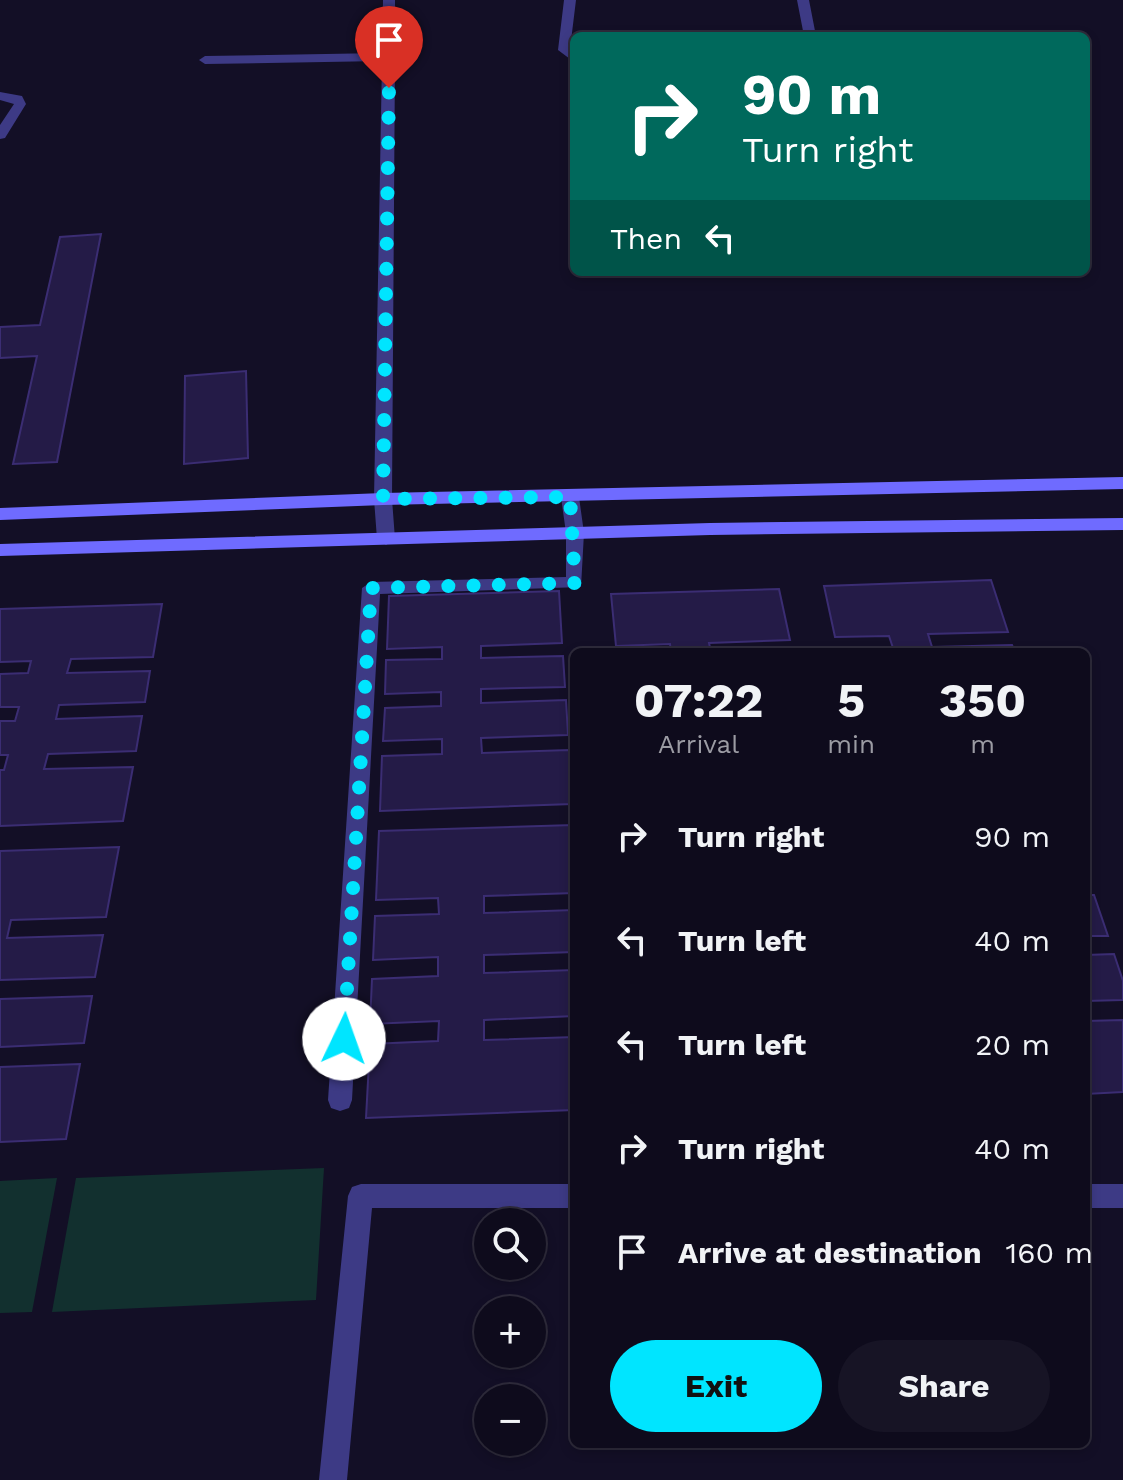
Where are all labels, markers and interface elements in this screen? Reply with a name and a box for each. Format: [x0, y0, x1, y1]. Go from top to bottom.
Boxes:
pin [355, 6, 423, 88]
icon: arrive [367, 18, 411, 62]
text: 90 m [742, 62, 881, 128]
icon: right [610, 64, 714, 168]
text: Turn right [742, 129, 913, 171]
icon: left [698, 216, 742, 260]
text: Then [610, 221, 682, 256]
text: 07:22 [634, 672, 763, 729]
text: 5 [837, 672, 865, 729]
text: 350 [939, 672, 1026, 729]
text: Arrival [658, 729, 739, 759]
text: min [827, 729, 875, 759]
text: m [970, 729, 995, 759]
icon: right [610, 814, 654, 858]
text: Turn right [678, 819, 824, 854]
text: 90 m [974, 819, 1050, 854]
icon: left [610, 918, 654, 962]
text: Turn left [678, 923, 806, 958]
text: 40 m [974, 923, 1050, 958]
position arrow [302, 997, 386, 1081]
icon: left [610, 1022, 654, 1066]
text: Turn left [678, 1027, 806, 1062]
text: 20 m [975, 1027, 1050, 1062]
icon: right [610, 1126, 654, 1170]
text: Turn right [678, 1131, 824, 1166]
text: 40 m [974, 1131, 1050, 1166]
map controls [474, 1208, 546, 1456]
button: search [474, 1208, 546, 1280]
icon: arrive [610, 1230, 654, 1274]
text: Arrive at destination [678, 1235, 982, 1270]
text: 160 m [1006, 1235, 1093, 1270]
button: + [474, 1296, 546, 1368]
button: Exit [610, 1340, 822, 1432]
button: Share [838, 1340, 1050, 1432]
button: − [474, 1384, 546, 1456]

